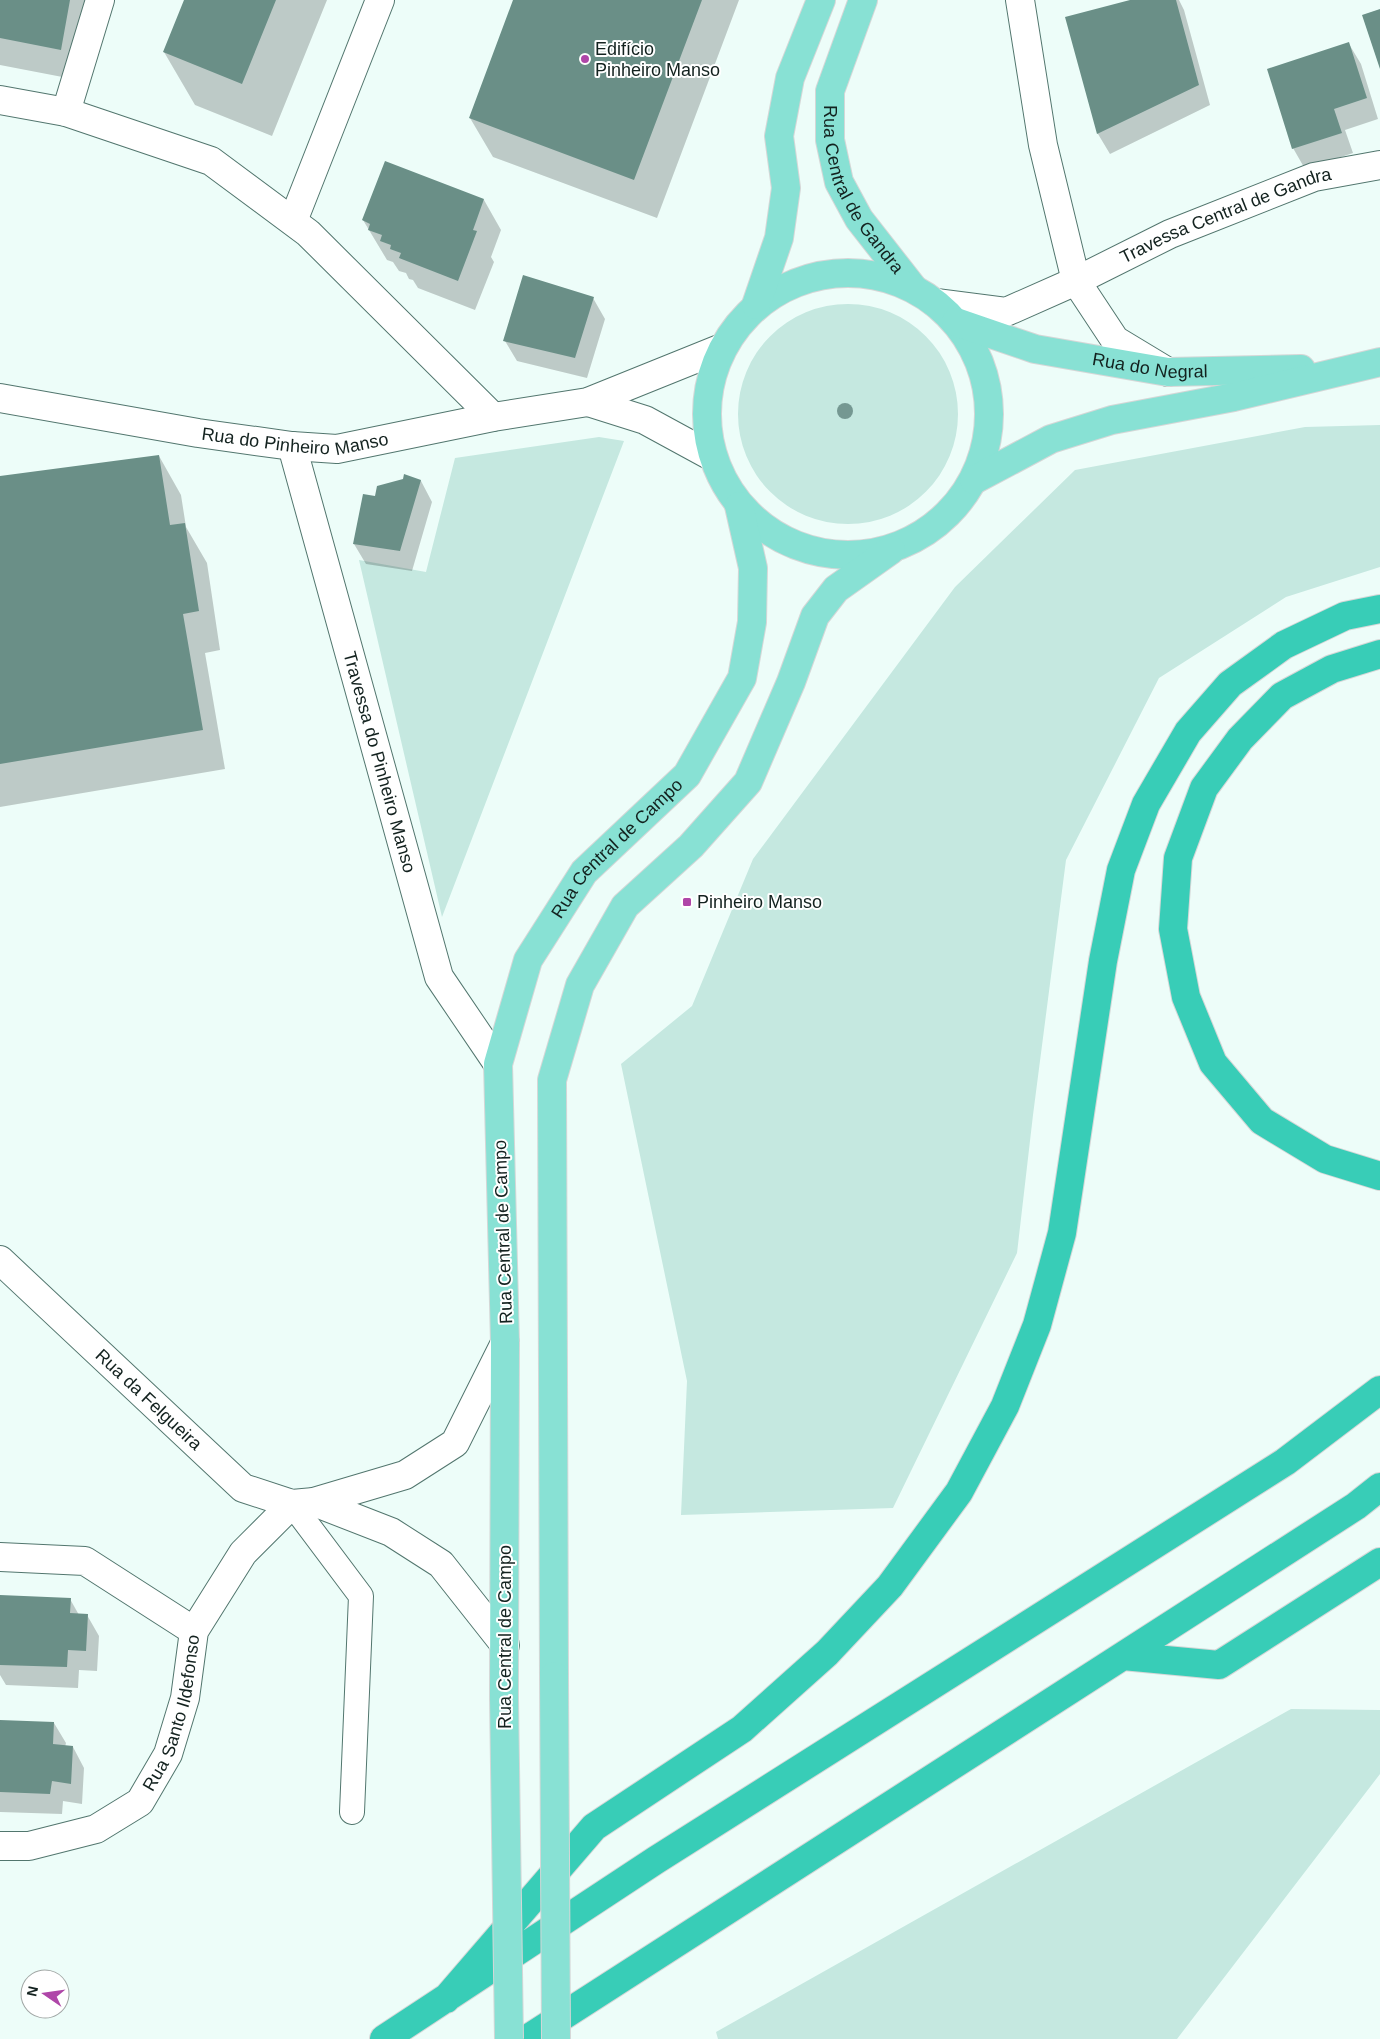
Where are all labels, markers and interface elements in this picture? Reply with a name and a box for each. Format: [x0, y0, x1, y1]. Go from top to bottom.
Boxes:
place label: Edifício Pinheiro Manso [595, 39, 720, 80]
marker: Edifício Pinheiro Manso [579, 53, 591, 65]
street label: Rua Central de Gandra [820, 105, 908, 278]
street label: Travessa Central de Gandra [1117, 164, 1334, 267]
street label: Rua do Negral [1091, 349, 1208, 382]
street label: Rua do Pinheiro Manso [200, 424, 390, 459]
street label: Travessa do Pinheiro Manso [339, 649, 420, 875]
street label: Rua Central de Campo [547, 775, 687, 922]
place label: Pinheiro Manso [697, 892, 822, 912]
marker: Pinheiro Manso [681, 896, 693, 908]
street label: Rua Central de Campo [490, 1140, 516, 1324]
street label: Rua da Felgueira [92, 1345, 207, 1455]
street label: Rua Central de Campo [495, 1545, 515, 1729]
street label: Rua Santo Ildefonso [139, 1633, 203, 1794]
north arrow [20, 1969, 70, 2019]
text: N [23, 1984, 41, 1998]

